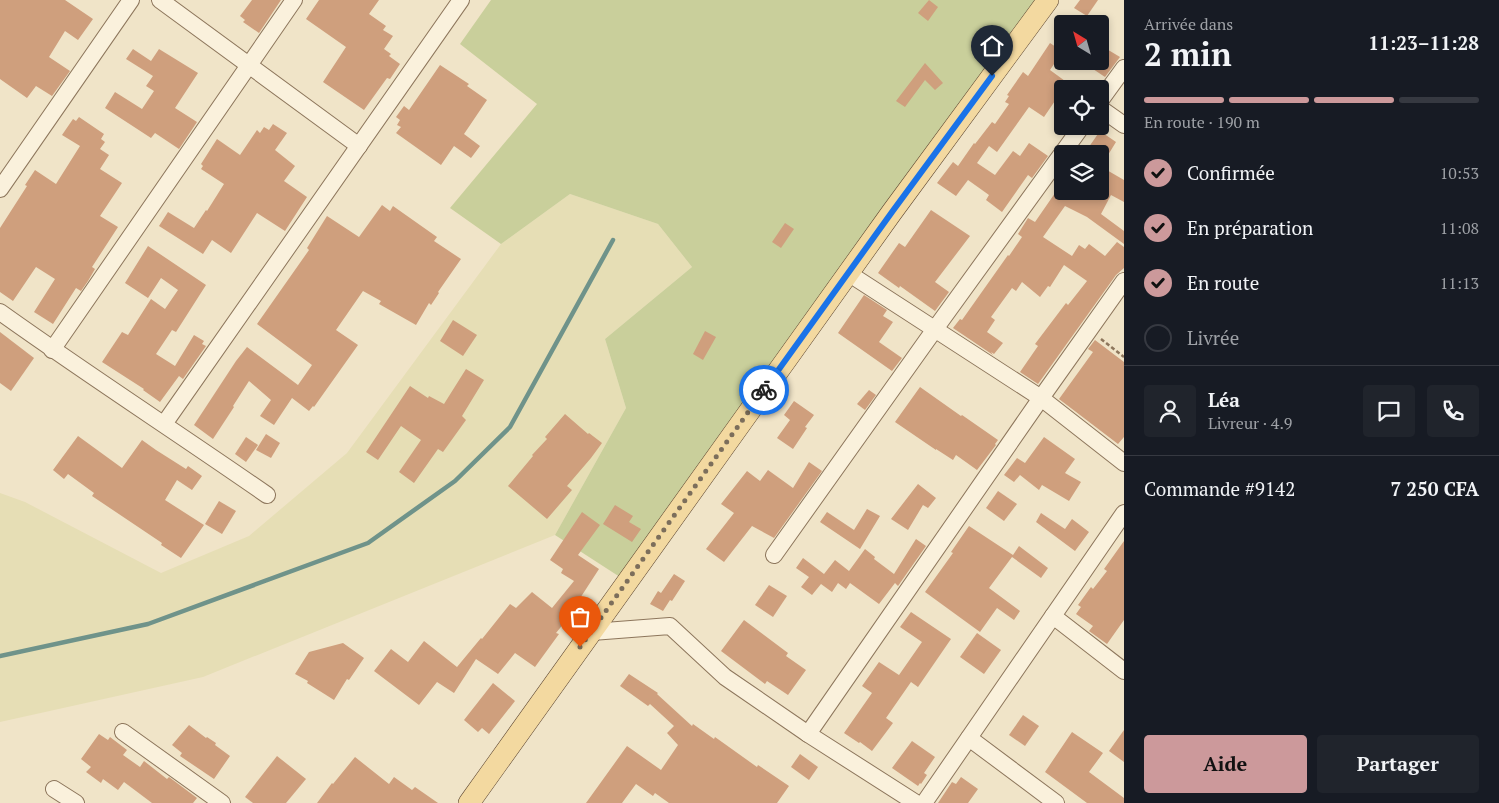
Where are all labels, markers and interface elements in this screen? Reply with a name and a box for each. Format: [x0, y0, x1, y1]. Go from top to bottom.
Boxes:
text: Arrivée dans [1144, 13, 1233, 35]
north arrow [1054, 15, 1109, 70]
map controls [1054, 15, 1109, 200]
pin [971, 25, 1013, 76]
text: 11:23–11:28 [1368, 30, 1479, 55]
icon: home [978, 32, 1006, 60]
text: 2 min [1144, 33, 1232, 75]
button: locate [1054, 80, 1109, 135]
text: En route · 190 m [1144, 111, 1260, 133]
button: layers [1054, 145, 1109, 200]
icon: check [1144, 159, 1172, 187]
text: Confirmée [1187, 160, 1275, 185]
text: 10:53 [1440, 162, 1479, 184]
icon: check [1144, 214, 1172, 242]
text: En préparation [1187, 215, 1313, 240]
text: 11:08 [1440, 217, 1479, 239]
icon: check [1144, 269, 1172, 297]
text: En route [1187, 270, 1259, 295]
text: 11:13 [1440, 272, 1479, 294]
text: Livrée [1187, 325, 1239, 350]
courier [739, 365, 789, 415]
icon: bike [750, 376, 778, 404]
button: person [1144, 385, 1196, 437]
button: chat [1363, 385, 1415, 437]
button: phone [1427, 385, 1479, 437]
text: Léa [1208, 387, 1240, 412]
text: Livreur · 4.9 [1208, 412, 1292, 434]
text: Commande #9142 [1144, 476, 1295, 501]
text: 7 250 CFA [1390, 476, 1479, 501]
pin [559, 596, 601, 647]
icon: bag [566, 603, 594, 631]
button: Aide [1144, 735, 1307, 793]
button: Partager [1317, 735, 1479, 793]

